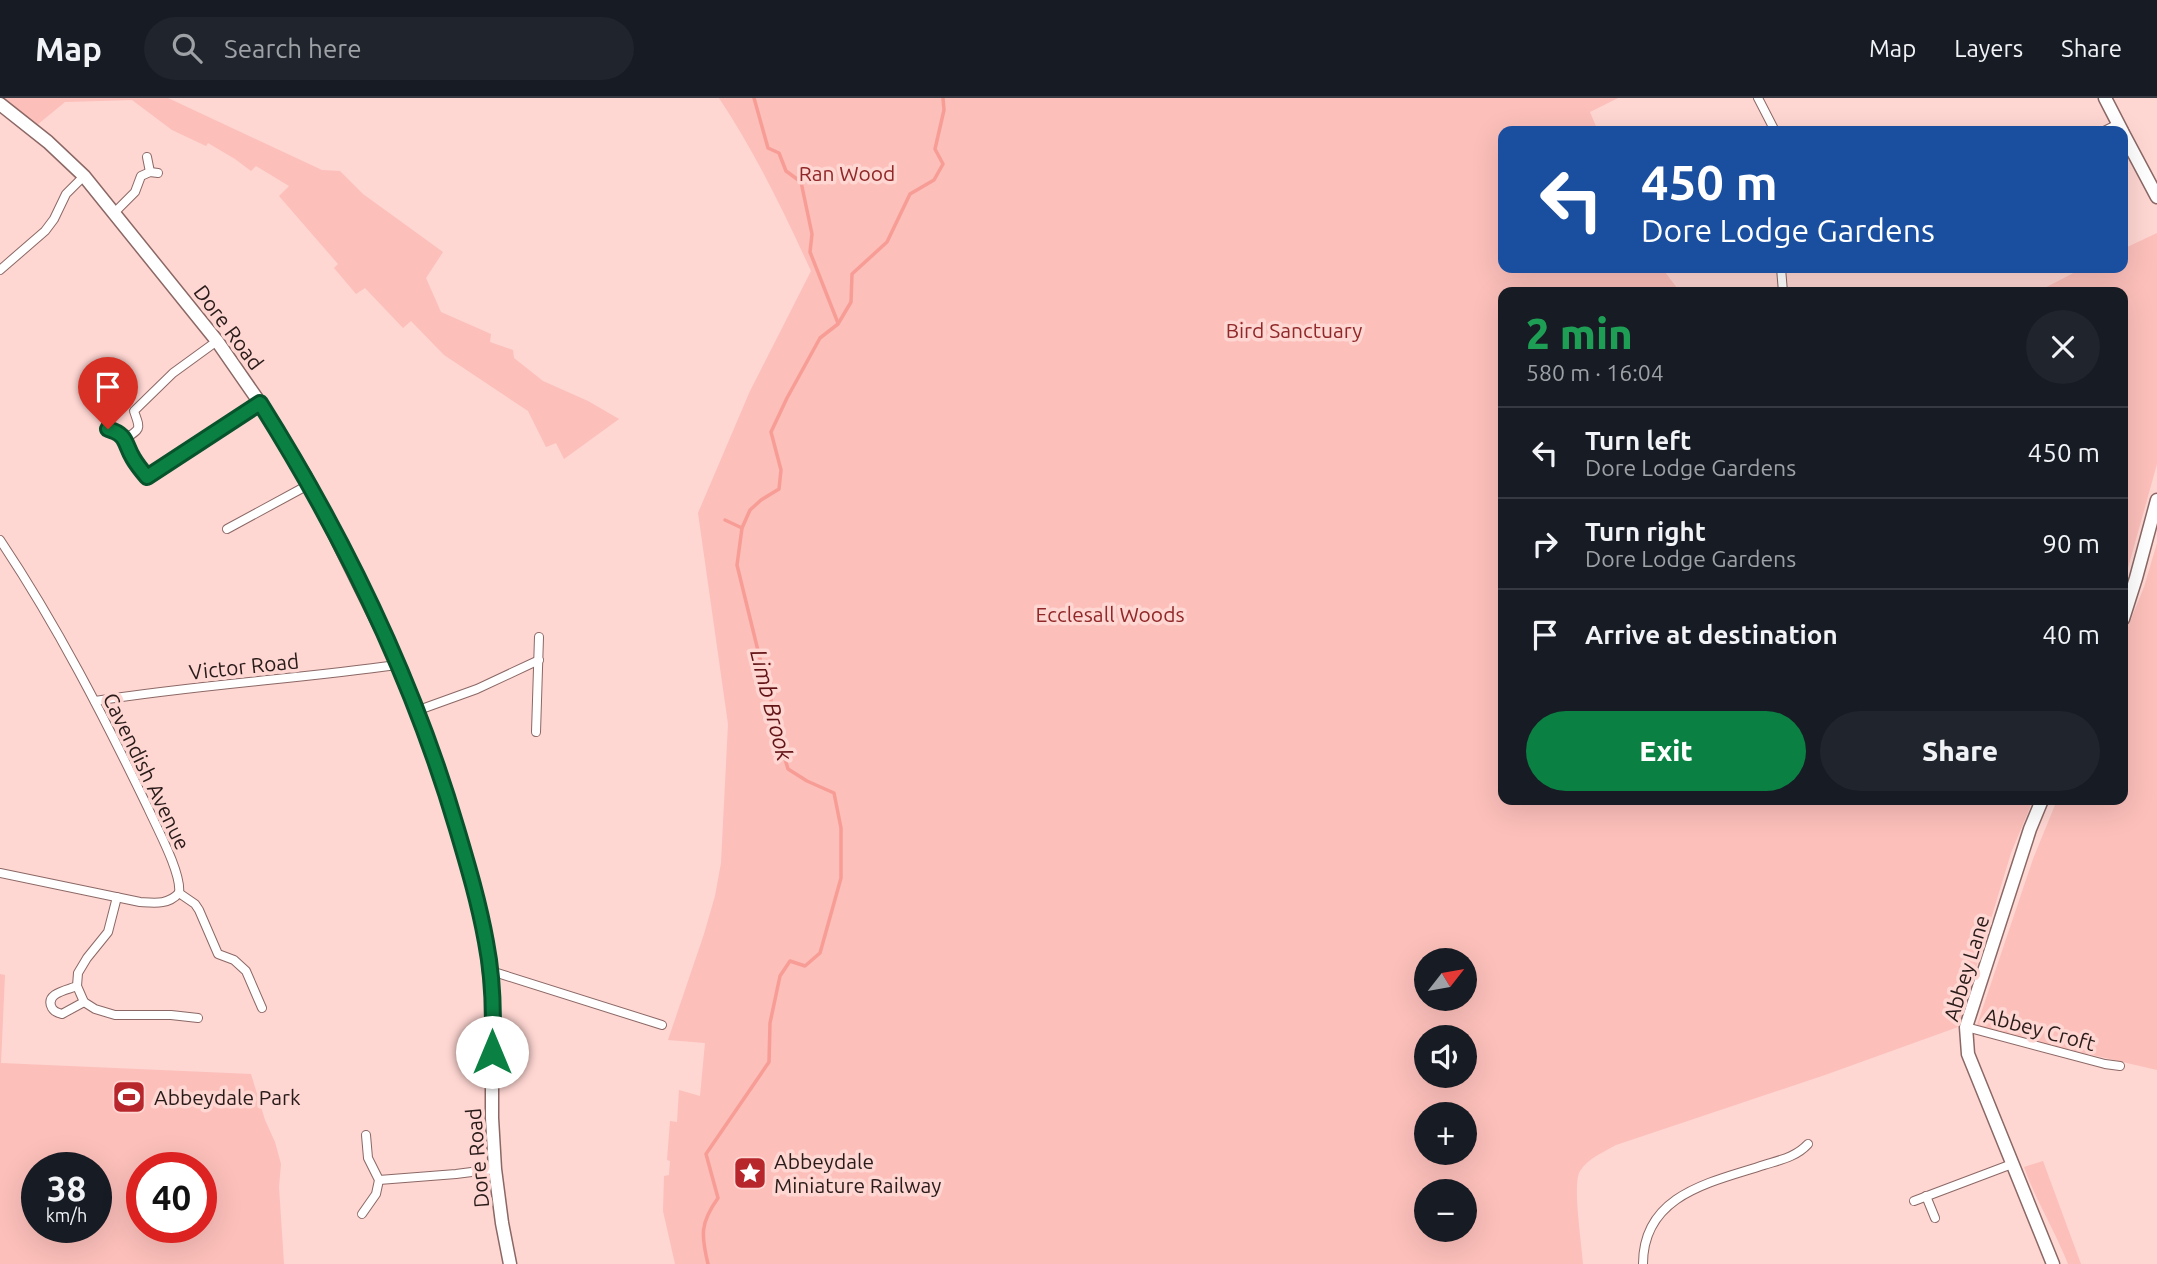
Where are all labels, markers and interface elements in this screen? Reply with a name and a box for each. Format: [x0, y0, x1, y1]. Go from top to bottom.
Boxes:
search box [144, 17, 634, 80]
icon: search [168, 29, 206, 67]
text: Map [35, 30, 102, 67]
text: Search here [224, 34, 362, 63]
text: Map [1869, 35, 1916, 62]
text: Layers [1954, 35, 2023, 62]
text: Share [2061, 35, 2122, 62]
icon: left [1526, 154, 1617, 245]
text: 450 m [1641, 154, 1778, 209]
park label: Ran Wood [799, 161, 895, 185]
text: Dore Lodge Gardens [1641, 212, 1935, 248]
street label: Dore Road [189, 280, 269, 374]
text: 2 min [1526, 310, 1633, 357]
button: close [2026, 310, 2100, 384]
park label: Bird Sanctuary [1226, 318, 1362, 342]
pin [78, 357, 138, 429]
text: 580 m · 16:04 [1526, 360, 1664, 385]
icon: arrive [89, 368, 127, 406]
text: Turn left [1585, 426, 1691, 455]
icon: left [1526, 434, 1564, 472]
text: 450 m [2028, 438, 2100, 467]
text: Dore Lodge Gardens [1585, 455, 1796, 480]
text: Turn right [1585, 517, 1706, 546]
icon: right [1526, 525, 1564, 563]
text: 90 m [2042, 529, 2100, 558]
text: Dore Lodge Gardens [1585, 546, 1796, 571]
park label: Ecclesall Woods [1035, 602, 1185, 626]
icon: arrive [1526, 616, 1564, 654]
text: Arrive at destination [1585, 620, 1838, 649]
text: 40 m [2042, 620, 2100, 649]
water label: Limb Brook [746, 647, 798, 763]
street label: Victor Road [188, 648, 300, 684]
street label: Cavendish Avenue [99, 689, 195, 853]
button: Exit [1526, 711, 1806, 791]
button: Share [1820, 711, 2100, 791]
street label: Abbey Lane [1938, 912, 1994, 1024]
north arrow [1414, 948, 1477, 1012]
map controls [1414, 948, 1477, 1242]
street label: Abbey Croft [1982, 1003, 2098, 1055]
position arrow [455, 1015, 529, 1089]
button: sound [1414, 1025, 1477, 1088]
sports icon: Abbeydale Park [110, 1078, 148, 1116]
place label: Abbeydale Park [154, 1085, 301, 1109]
button: + [1414, 1102, 1477, 1165]
street label: Dore Road [461, 1107, 493, 1209]
place label: Abbeydale Miniature Railway [774, 1149, 941, 1197]
speed limit sign: 40 [126, 1152, 217, 1243]
place icon: Abbeydale Miniature Railway [731, 1154, 769, 1192]
text: 38 [47, 1168, 86, 1208]
button: − [1414, 1179, 1477, 1242]
text: km/h [46, 1205, 87, 1225]

